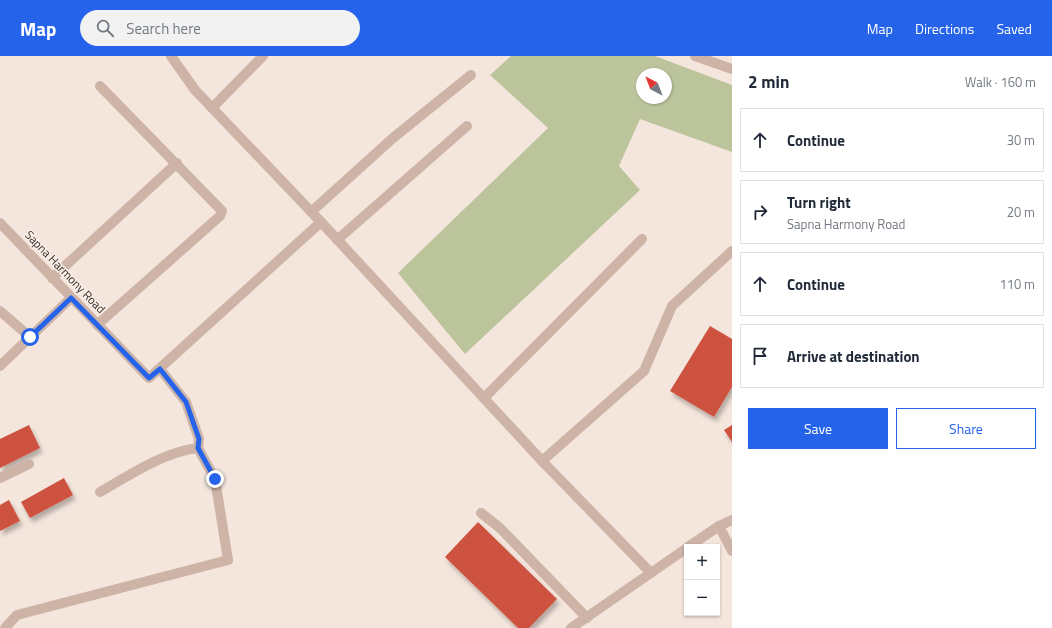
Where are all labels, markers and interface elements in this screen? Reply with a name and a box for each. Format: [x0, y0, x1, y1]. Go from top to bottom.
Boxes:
search box [80, 10, 360, 46]
text: Map [20, 14, 56, 43]
icon: search [94, 17, 116, 39]
text: Search here [126, 17, 201, 40]
text: Map [867, 18, 893, 39]
text: Directions [915, 18, 974, 39]
text: Saved [996, 18, 1032, 39]
north arrow [636, 68, 672, 104]
text: 2 min [748, 69, 789, 95]
text: Walk · 160 m [965, 72, 1036, 92]
icon: ahead [749, 129, 771, 151]
text: Continue [787, 129, 845, 152]
text: 30 m [1007, 130, 1035, 150]
text: Turn right [787, 191, 851, 214]
icon: right [749, 201, 771, 223]
text: 20 m [1007, 202, 1035, 222]
text: Sapna Harmony Road [787, 214, 905, 234]
street label: Sapna Harmony Road [21, 226, 110, 318]
icon: ahead [749, 273, 771, 295]
text: Continue [787, 273, 845, 296]
text: 110 m [999, 274, 1035, 294]
route start [21, 328, 39, 346]
icon: arrive [749, 345, 771, 367]
text: Arrive at destination [787, 345, 920, 368]
button: Save [748, 408, 888, 449]
button: Share [896, 408, 1036, 449]
route end [206, 470, 224, 488]
map controls [684, 544, 720, 616]
button: + [684, 544, 720, 580]
button: − [684, 580, 720, 616]

